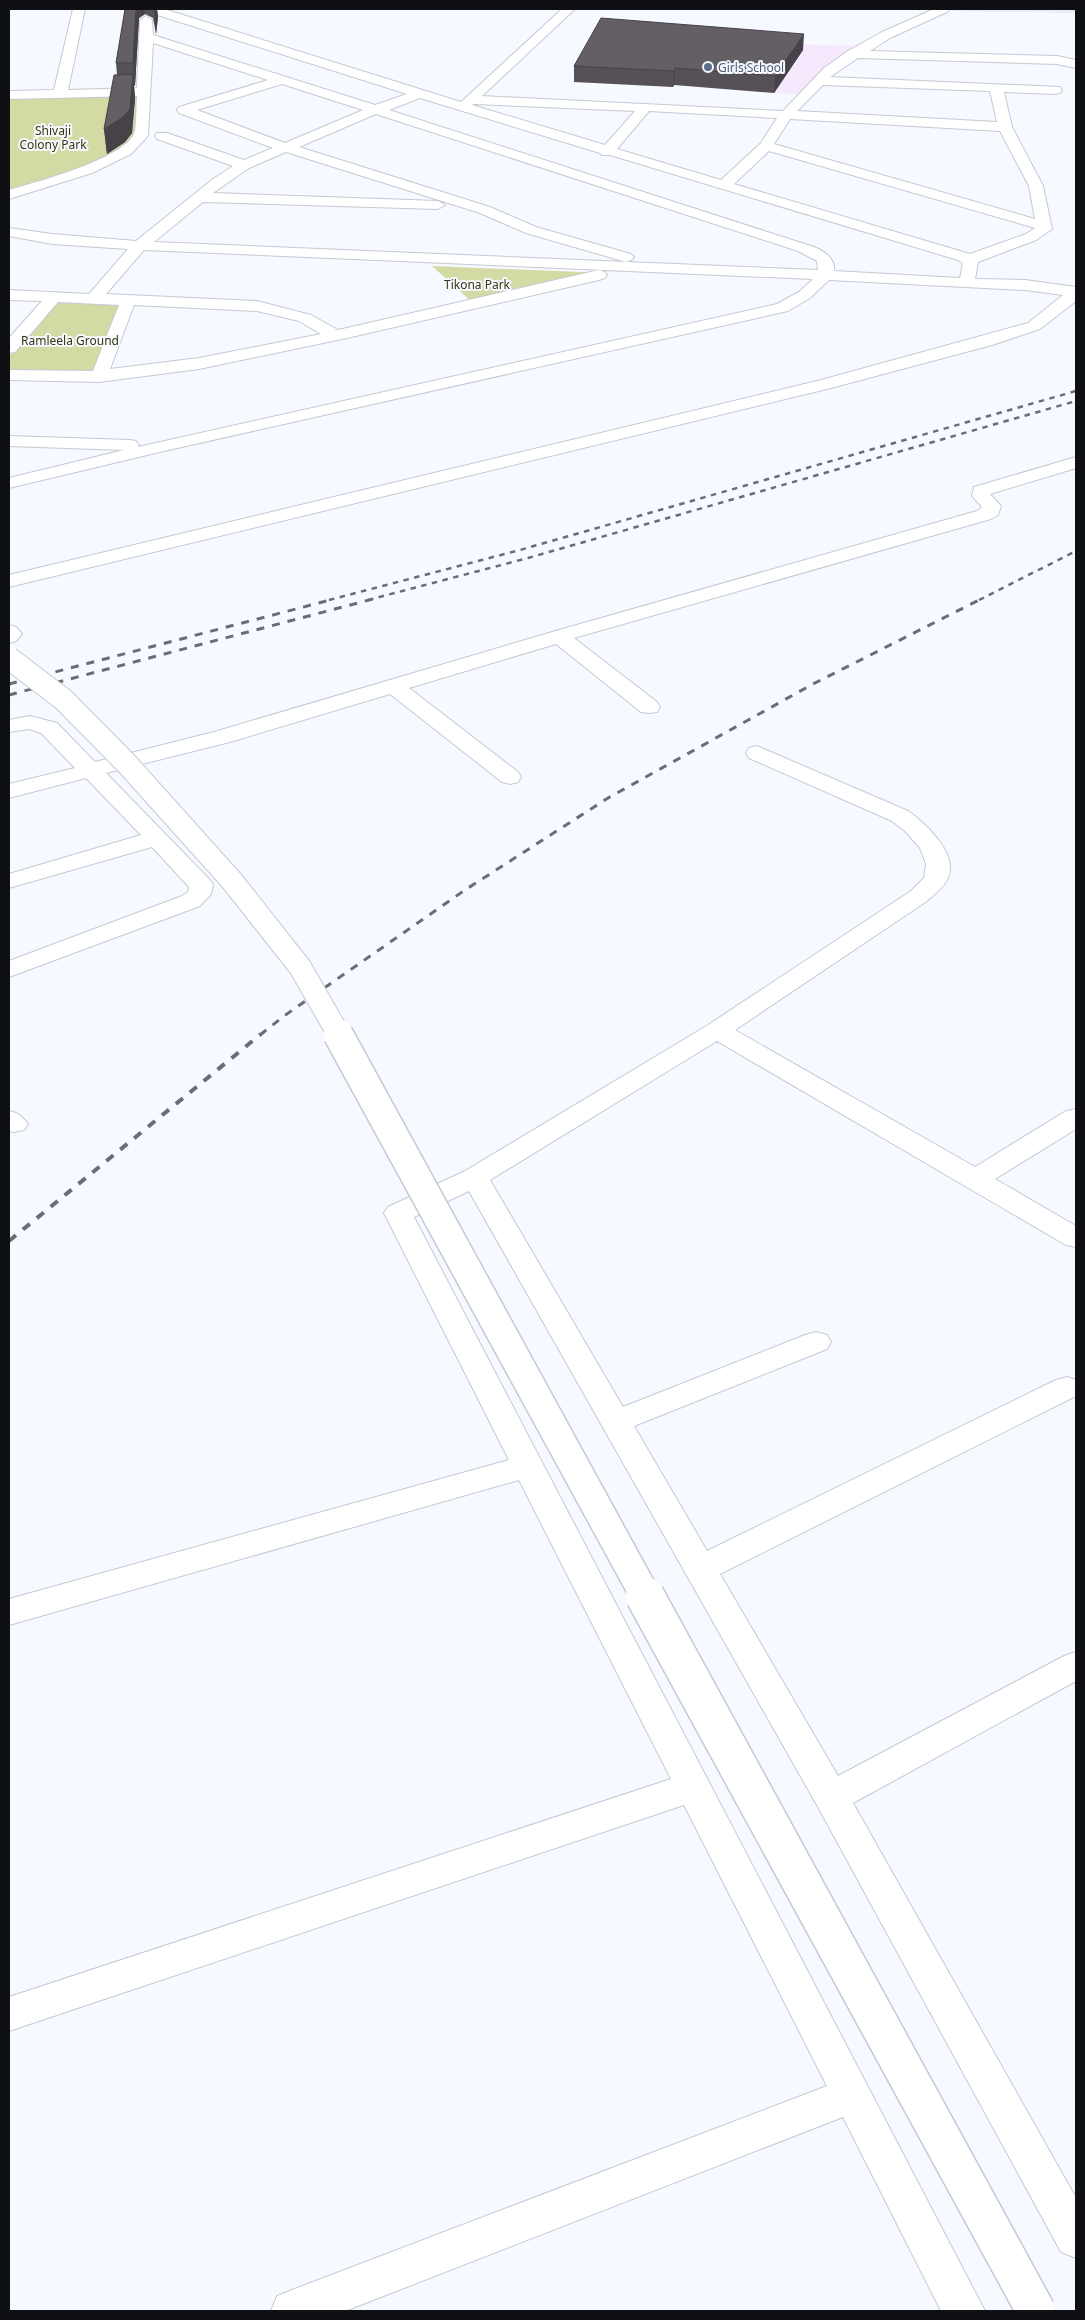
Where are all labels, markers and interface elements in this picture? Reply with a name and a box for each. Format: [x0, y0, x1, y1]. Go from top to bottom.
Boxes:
place label: Girls School [718, 59, 784, 76]
marker: Girls School [702, 61, 714, 73]
park label: Shivaji Colony Park [19, 122, 87, 153]
park label: Tikona Park [444, 276, 511, 293]
park label: Ramleela Ground [21, 332, 119, 349]

